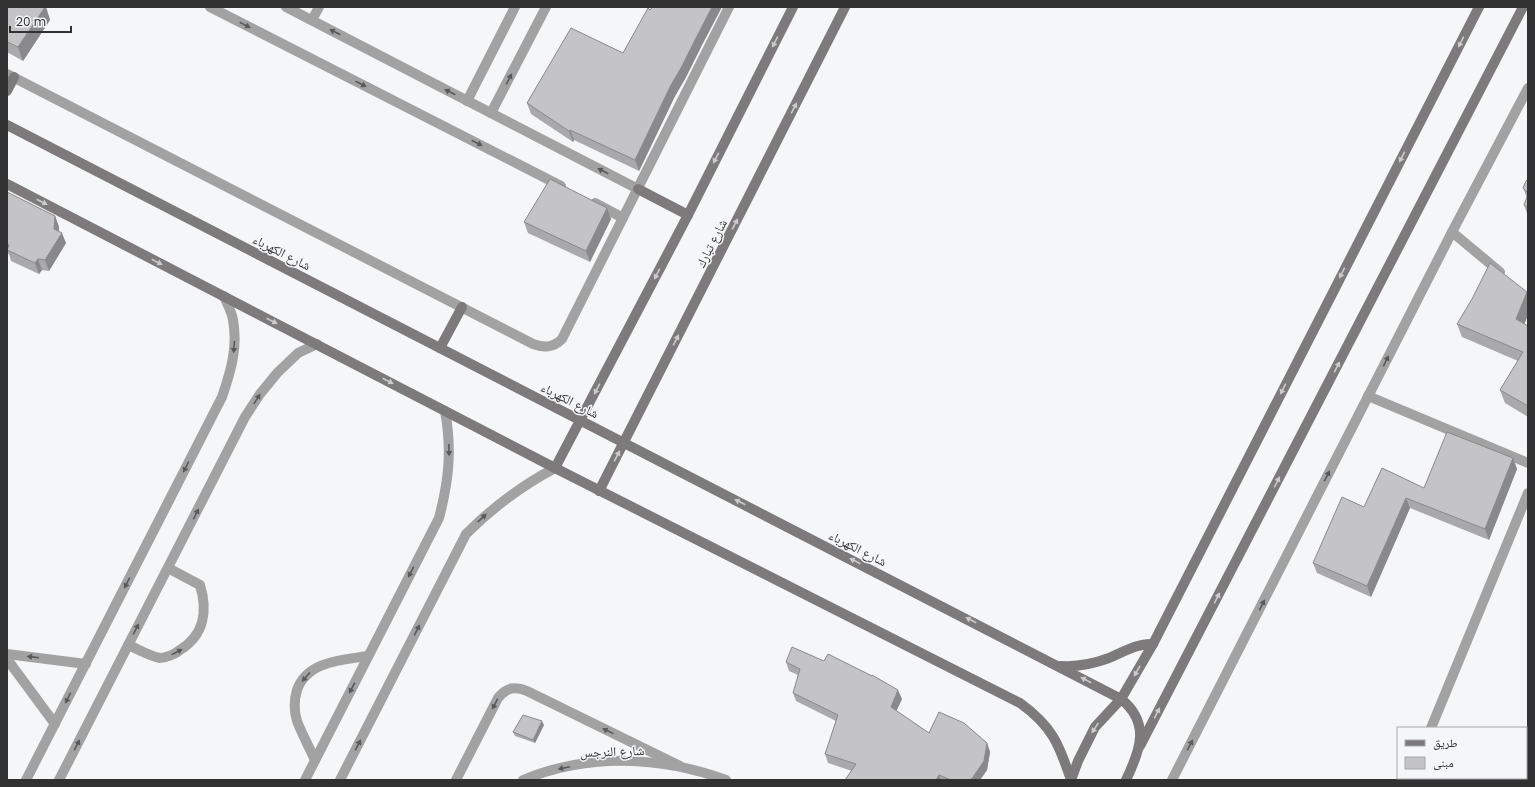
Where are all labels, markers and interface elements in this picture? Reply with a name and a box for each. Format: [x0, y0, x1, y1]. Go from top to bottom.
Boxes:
scale bar [10, 8, 71, 34]
text: 20 m [16, 13, 46, 30]
one-way arrow [239, 22, 251, 28]
one-way arrow [329, 29, 341, 36]
one-way arrow [772, 36, 778, 48]
one-way arrow [1458, 36, 1464, 47]
one-way arrow [506, 73, 512, 84]
one-way arrow [355, 81, 367, 87]
one-way arrow [445, 89, 456, 95]
one-way arrow [791, 102, 797, 114]
one-way arrow [471, 140, 482, 146]
one-way arrow [713, 152, 720, 164]
one-way arrow [1398, 152, 1405, 163]
one-way arrow [597, 168, 609, 175]
one-way arrow [36, 199, 47, 205]
street label: شارع تبارك [691, 216, 732, 271]
one-way arrow [732, 218, 738, 230]
street label: شارع الكهرباء [249, 230, 314, 275]
one-way arrow [151, 258, 163, 265]
one-way arrow [1339, 267, 1346, 279]
one-way arrow [654, 268, 660, 279]
one-way arrow [267, 318, 278, 325]
one-way arrow [673, 334, 680, 346]
one-way arrow [231, 341, 238, 353]
one-way arrow [1383, 355, 1389, 366]
one-way arrow [1334, 361, 1340, 373]
one-way arrow [382, 378, 394, 384]
street label: شارع الكهرباء [537, 378, 602, 423]
one-way arrow [594, 383, 600, 395]
one-way arrow [1280, 383, 1286, 395]
one-way arrow [253, 393, 260, 405]
one-way arrow [446, 444, 452, 457]
one-way arrow [614, 450, 621, 462]
one-way arrow [183, 461, 189, 473]
one-way arrow [1324, 471, 1330, 482]
one-way arrow [1274, 477, 1280, 488]
one-way arrow [734, 498, 746, 505]
one-way arrow [192, 508, 199, 520]
one-way arrow [477, 513, 487, 523]
street label: شارع الكهرباء [825, 526, 890, 571]
one-way arrow [850, 558, 861, 564]
one-way arrow [408, 566, 414, 578]
one-way arrow [124, 577, 130, 588]
one-way arrow [1214, 592, 1220, 604]
one-way arrow [1258, 599, 1265, 610]
one-way arrow [965, 617, 977, 624]
one-way arrow [133, 624, 139, 635]
one-way arrow [414, 624, 420, 635]
one-way arrow [171, 648, 183, 655]
one-way arrow [27, 654, 39, 660]
one-way arrow [1133, 665, 1140, 677]
one-way arrow [302, 672, 311, 682]
one-way arrow [1081, 677, 1092, 684]
one-way arrow [349, 682, 355, 693]
one-way arrow [65, 693, 71, 704]
one-way arrow [492, 698, 498, 709]
one-way arrow [1154, 707, 1161, 719]
one-way arrow [1091, 723, 1099, 733]
one-way arrow [602, 727, 613, 734]
legend [1397, 727, 1527, 779]
text: طريق [1433, 734, 1458, 751]
one-way arrow [74, 739, 80, 751]
one-way arrow [355, 740, 361, 751]
one-way arrow [1186, 740, 1193, 751]
street label: شارع النرجس [579, 741, 645, 762]
text: مبنى [1433, 754, 1454, 771]
one-way arrow [558, 765, 570, 771]

